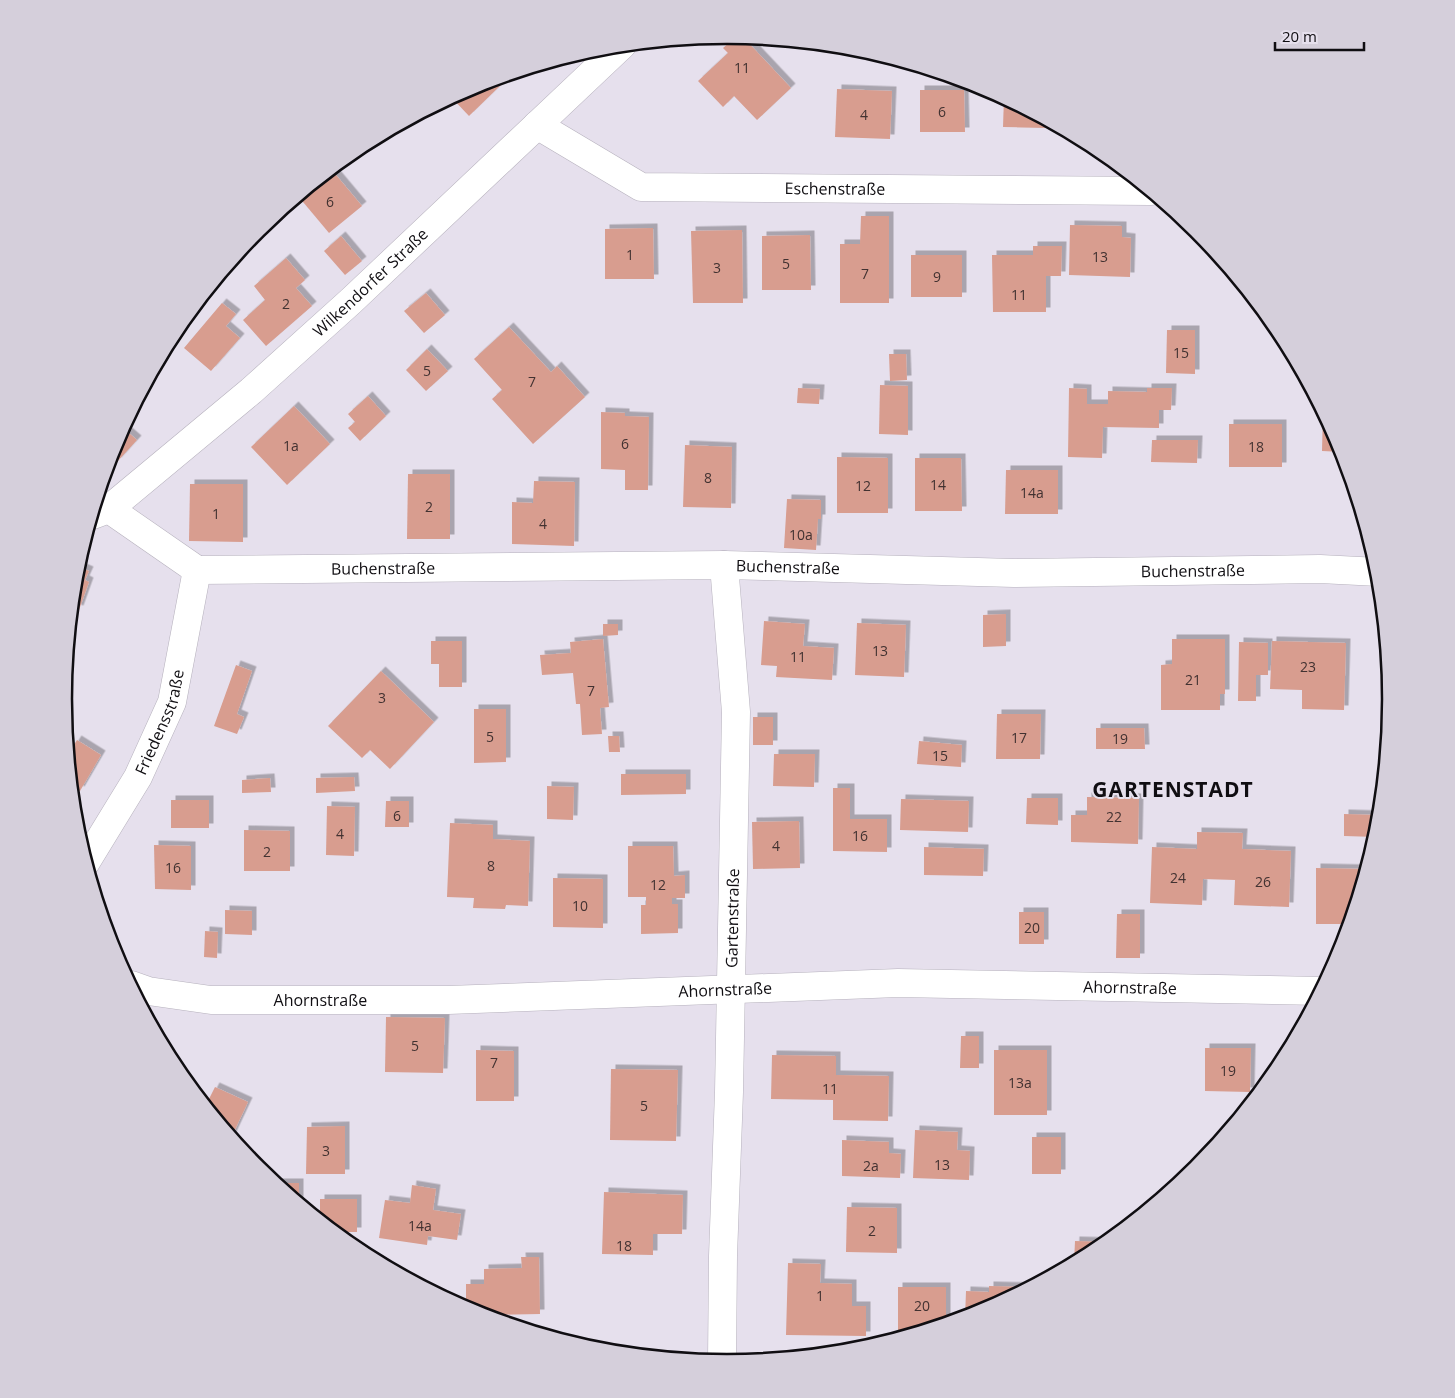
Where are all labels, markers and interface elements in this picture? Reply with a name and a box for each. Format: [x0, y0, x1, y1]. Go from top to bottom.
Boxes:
scale bar [1275, 20, 1364, 52]
text: 20 m [1282, 26, 1317, 46]
house number: 11 [734, 58, 750, 77]
house number: 6 [938, 102, 946, 121]
house number: 4 [860, 105, 868, 124]
street label: Eschenstraße [785, 177, 885, 200]
house number: 6 [326, 192, 334, 211]
street label: Wilkendorfer Straße [308, 223, 433, 341]
house number: 1 [626, 245, 634, 264]
house number: 13 [1092, 247, 1108, 266]
house number: 5 [782, 254, 790, 273]
house number: 3 [713, 258, 721, 277]
house number: 7 [861, 264, 869, 283]
house number: 9 [933, 267, 941, 286]
house number: 11 [1011, 285, 1027, 304]
house number: 2 [282, 294, 290, 313]
house number: 15 [1173, 343, 1189, 362]
house number: 5 [423, 361, 431, 380]
house number: 7 [528, 372, 536, 391]
house number: 6 [621, 434, 629, 453]
house number: 1a [283, 436, 299, 455]
house number: 18 [1248, 437, 1264, 456]
house number: 8 [704, 468, 712, 487]
house number: 14 [930, 475, 946, 494]
house number: 12 [855, 476, 871, 495]
house number: 14a [1020, 483, 1044, 502]
house number: 2 [425, 497, 433, 516]
house number: 1 [212, 504, 220, 523]
house number: 4 [539, 514, 547, 533]
house number: 10a [789, 525, 813, 544]
street label: Buchenstraße [736, 554, 840, 579]
street label: Buchenstraße [331, 557, 435, 580]
street label: Buchenstraße [1141, 559, 1245, 582]
house number: 13 [872, 641, 888, 660]
house number: 11 [790, 647, 806, 666]
house number: 23 [1300, 657, 1316, 676]
street label: Friedensstraße [129, 668, 189, 778]
house number: 21 [1185, 670, 1201, 689]
house number: 7 [587, 681, 595, 700]
house number: 3 [378, 688, 386, 707]
house number: 5 [486, 727, 494, 746]
house number: 17 [1011, 728, 1027, 747]
house number: 19 [1112, 729, 1128, 748]
house number: 15 [932, 746, 948, 765]
district label: GARTENSTADT [1092, 775, 1254, 803]
house number: 6 [393, 806, 401, 825]
house number: 22 [1106, 807, 1122, 826]
house number: 4 [336, 824, 344, 843]
house number: 16 [852, 826, 868, 845]
house number: 4 [772, 836, 780, 855]
house number: 2 [263, 842, 271, 861]
house number: 8 [487, 856, 495, 875]
house number: 16 [165, 858, 181, 877]
street label: Gartenstraße [720, 868, 744, 968]
house number: 24 [1170, 868, 1186, 887]
house number: 26 [1255, 872, 1271, 891]
house number: 12 [650, 875, 666, 894]
house number: 10 [572, 896, 588, 915]
house number: 20 [1024, 918, 1040, 937]
street label: Ahornstraße [1083, 976, 1177, 999]
street label: Ahornstraße [678, 977, 772, 1002]
street label: Ahornstraße [274, 989, 367, 1011]
house number: 5 [411, 1036, 419, 1055]
house number: 7 [490, 1053, 498, 1072]
house number: 19 [1220, 1061, 1236, 1080]
house number: 13a [1008, 1073, 1032, 1092]
house number: 11 [822, 1079, 838, 1098]
house number: 5 [640, 1096, 648, 1115]
house number: 3 [322, 1141, 330, 1160]
house number: 13 [934, 1155, 950, 1174]
house number: 2a [863, 1156, 879, 1175]
house number: 14a [408, 1216, 432, 1235]
house number: 2 [868, 1221, 876, 1240]
house number: 18 [616, 1236, 632, 1255]
house number: 1 [816, 1286, 824, 1305]
house number: 20 [914, 1296, 930, 1315]

